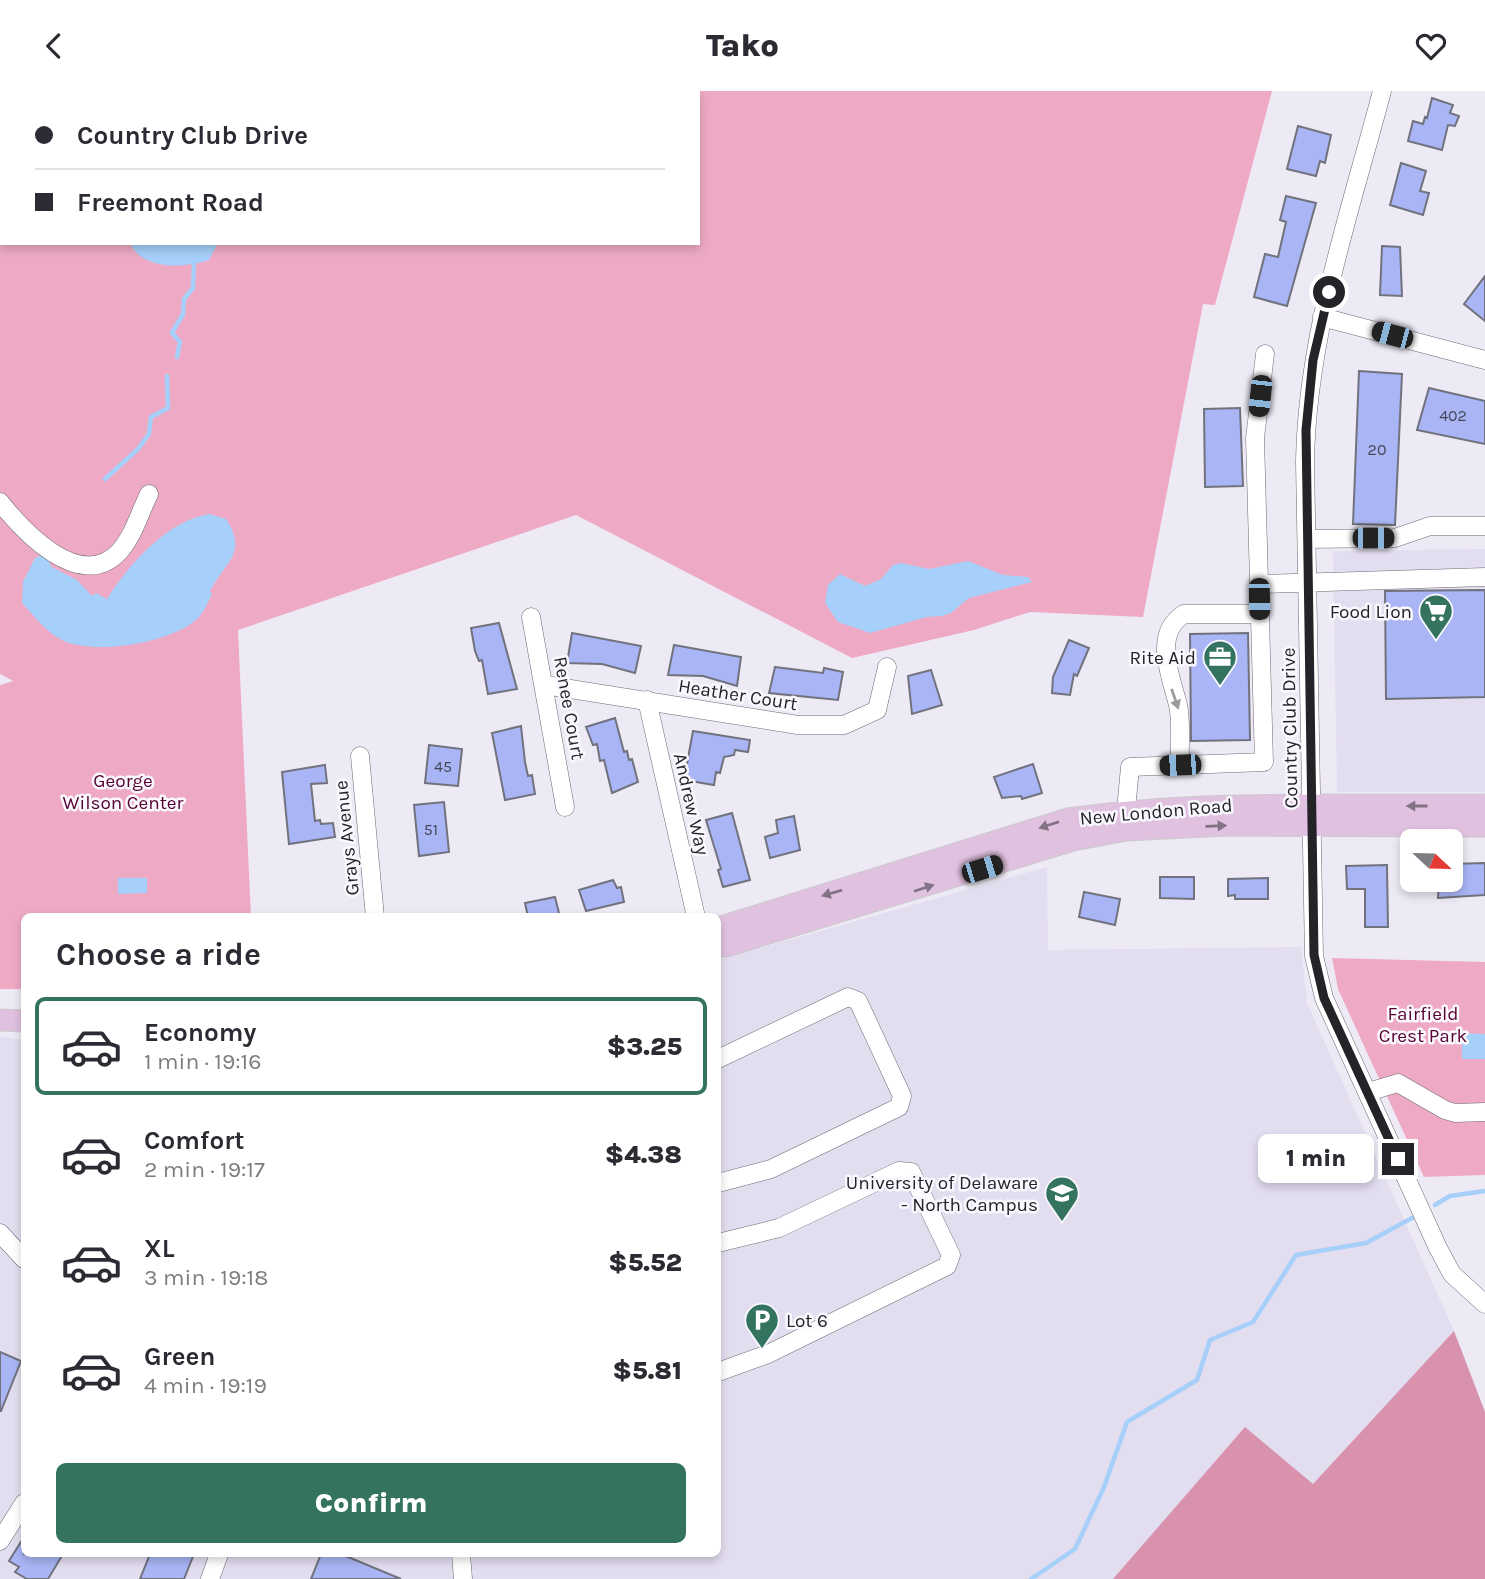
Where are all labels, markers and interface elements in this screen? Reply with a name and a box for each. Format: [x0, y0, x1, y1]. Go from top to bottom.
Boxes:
icon: back [35, 27, 73, 65]
text: Tako [706, 27, 779, 64]
icon: heart [1412, 27, 1450, 65]
text: Country Club Drive [77, 120, 308, 151]
text: Freemont Road [77, 187, 264, 218]
route start [1313, 276, 1345, 308]
car [1369, 319, 1416, 351]
car [1248, 374, 1273, 418]
house number: 402 [1439, 406, 1467, 425]
house number: 20 [1368, 440, 1386, 459]
car [1353, 528, 1395, 549]
car [1249, 578, 1270, 620]
supermarket icon: Food Lion [1417, 592, 1455, 641]
place label: Food Lion [1330, 601, 1412, 623]
office icon: Rite Aid [1201, 638, 1239, 687]
place label: Rite Aid [1129, 647, 1196, 669]
street label: Country Club Drive [1278, 647, 1302, 809]
street label: Renee Court [549, 655, 589, 762]
street label: Heather Court [677, 675, 799, 715]
one-way arrow [1170, 688, 1180, 709]
street label: Andrew Way [669, 751, 714, 858]
car [1159, 754, 1202, 776]
house number: 45 [434, 757, 452, 776]
park label: George Wilson Center [63, 770, 184, 814]
street label: Grays Avenue [330, 779, 364, 896]
street label: New London Road [1079, 794, 1233, 830]
one-way arrow [1406, 800, 1428, 811]
house number: 51 [424, 820, 438, 839]
one-way arrow [1038, 820, 1059, 830]
one-way arrow [1205, 821, 1227, 832]
north arrow [1400, 829, 1463, 893]
map controls [1400, 829, 1463, 892]
car [959, 853, 1006, 885]
one-way arrow [914, 882, 935, 893]
one-way arrow [821, 888, 842, 898]
text: Choose a ride [56, 936, 261, 973]
park label: Fairfield Crest Park [1379, 1003, 1468, 1047]
icon: car [60, 1015, 123, 1078]
text: Economy [144, 1017, 256, 1048]
text: $3.25 [607, 1031, 682, 1062]
text: 1 min · 19:16 [144, 1048, 261, 1075]
icon: car [60, 1123, 123, 1186]
text: Comfort [144, 1125, 245, 1156]
callout: 1 min [1258, 1135, 1374, 1183]
text: $4.38 [605, 1139, 682, 1170]
route end [1382, 1143, 1414, 1175]
text: 1 min [1286, 1145, 1346, 1172]
text: 2 min · 19:17 [144, 1156, 265, 1183]
place label: University of Delaware - North Campus [846, 1172, 1038, 1216]
school or university icon: University of Delaware - North Campus [1043, 1174, 1081, 1223]
icon: car [60, 1231, 123, 1294]
text: XL [144, 1233, 175, 1264]
text: $5.52 [608, 1247, 682, 1278]
text: 3 min · 19:18 [144, 1264, 268, 1291]
parking icon: Lot 6 [743, 1301, 781, 1350]
place label: Lot 6 [786, 1310, 828, 1332]
icon: car [60, 1339, 123, 1402]
text: Green [144, 1341, 216, 1372]
text: $5.81 [613, 1355, 682, 1386]
text: 4 min · 19:19 [144, 1372, 267, 1399]
button: Confirm [56, 1463, 686, 1543]

